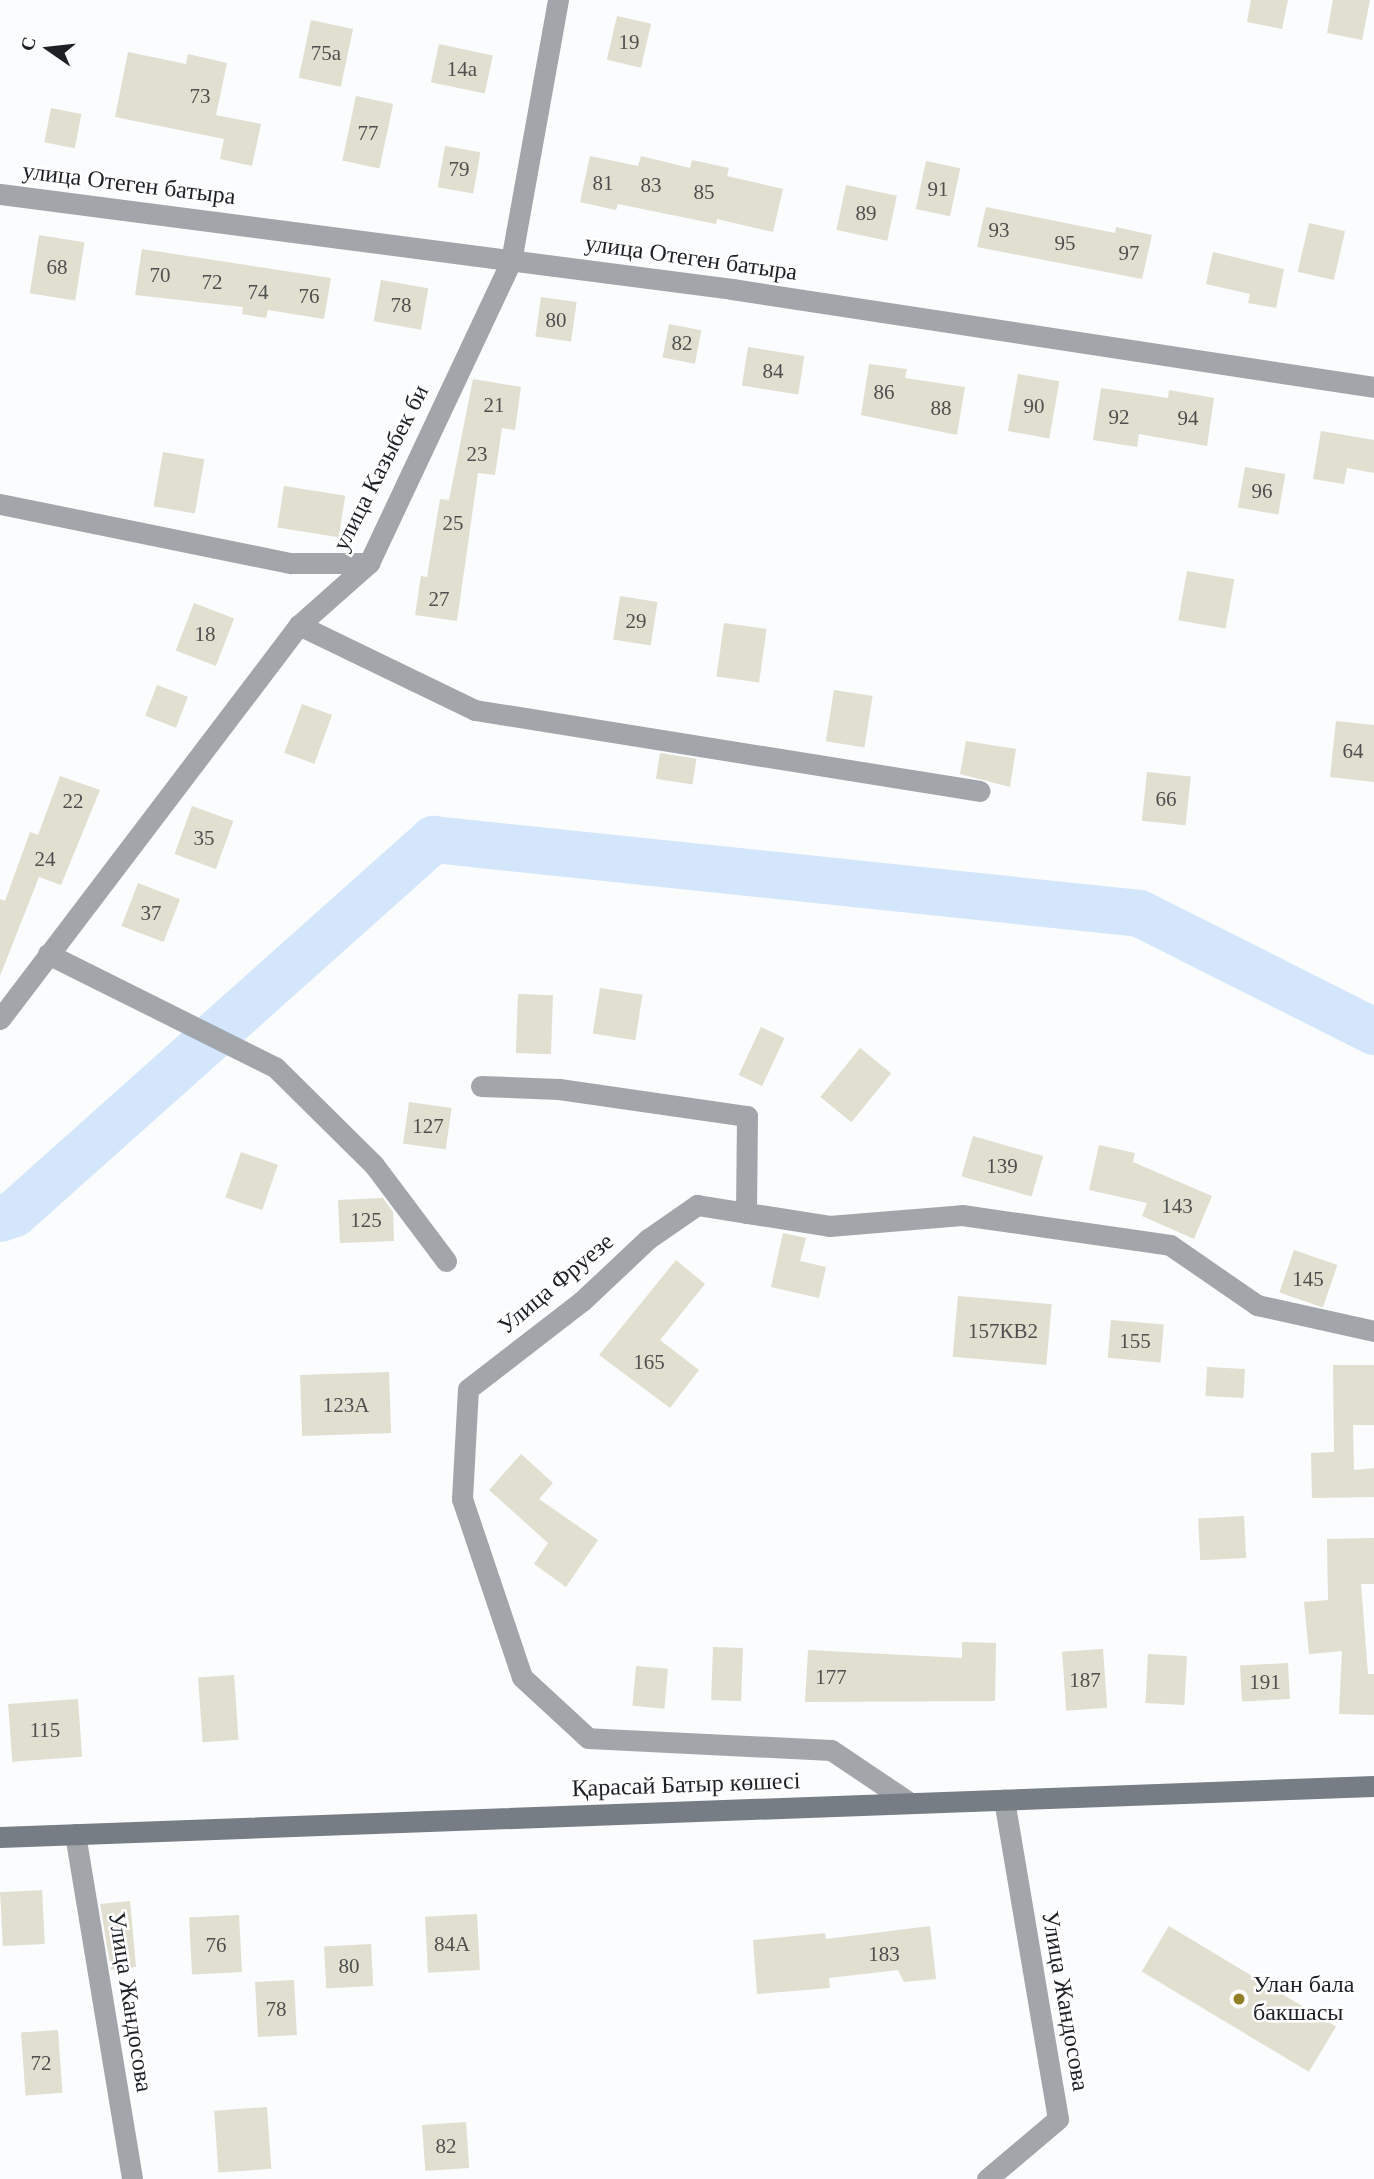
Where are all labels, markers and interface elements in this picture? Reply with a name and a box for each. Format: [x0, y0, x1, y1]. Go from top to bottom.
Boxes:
north arrow [14, 14, 84, 84]
house number: 19 [618, 29, 640, 55]
text: С [16, 35, 40, 53]
house number: 75а [311, 40, 341, 66]
house number: 14а [447, 56, 477, 82]
house number: 73 [190, 83, 210, 109]
house number: 77 [358, 120, 378, 146]
house number: 79 [448, 156, 470, 182]
street label: улица Отеген батыра [21, 157, 237, 211]
house number: 81 [592, 170, 614, 196]
house number: 83 [640, 172, 662, 198]
house number: 91 [928, 176, 948, 202]
house number: 85 [694, 179, 714, 205]
house number: 89 [856, 200, 876, 226]
house number: 93 [988, 217, 1010, 243]
street label: улица Отеген батыра [583, 229, 799, 287]
house number: 95 [1054, 230, 1076, 256]
house number: 97 [1118, 240, 1140, 266]
house number: 68 [46, 254, 68, 280]
house number: 70 [150, 262, 170, 288]
house number: 72 [202, 269, 222, 295]
house number: 74 [247, 279, 268, 305]
house number: 76 [298, 283, 320, 309]
house number: 78 [390, 292, 412, 318]
house number: 80 [546, 307, 566, 333]
house number: 82 [672, 330, 692, 356]
house number: 84 [762, 358, 784, 384]
house number: 86 [874, 379, 894, 405]
street label: улица Казыбек би [327, 380, 435, 556]
house number: 21 [484, 392, 504, 418]
house number: 90 [1024, 393, 1044, 419]
house number: 88 [930, 395, 951, 421]
house number: 92 [1108, 404, 1130, 430]
house number: 94 [1178, 405, 1198, 431]
house number: 23 [466, 441, 488, 467]
house number: 96 [1252, 478, 1272, 504]
house number: 25 [442, 510, 463, 536]
house number: 27 [428, 586, 450, 612]
house number: 29 [626, 608, 646, 634]
house number: 18 [194, 621, 216, 647]
house number: 64 [1342, 738, 1364, 764]
house number: 66 [1156, 786, 1176, 812]
house number: 22 [62, 788, 84, 814]
house number: 35 [194, 825, 214, 851]
house number: 24 [34, 846, 56, 872]
house number: 37 [140, 900, 162, 926]
house number: 127 [412, 1113, 444, 1139]
house number: 139 [986, 1153, 1018, 1179]
house number: 143 [1161, 1193, 1193, 1219]
house number: 125 [350, 1207, 382, 1233]
street label: Улица Фруезе [492, 1227, 620, 1341]
house number: 145 [1292, 1266, 1324, 1292]
house number: 157КВ2 [968, 1318, 1038, 1344]
house number: 155 [1119, 1328, 1151, 1354]
house number: 165 [633, 1349, 665, 1375]
house number: 123А [323, 1392, 369, 1418]
house number: 177 [815, 1664, 847, 1690]
house number: 187 [1069, 1667, 1101, 1693]
house number: 191 [1249, 1669, 1281, 1695]
house number: 115 [30, 1717, 60, 1743]
street label: Қарасай Батыр көшесі [571, 1767, 801, 1803]
street label: Улица Жандосова [1035, 1909, 1095, 2093]
street label: Улица Жандосова [102, 1910, 158, 2094]
house number: 84А [434, 1931, 470, 1957]
house number: 76 [206, 1932, 227, 1958]
house number: 183 [868, 1941, 900, 1967]
house number: 80 [338, 1953, 360, 1979]
place label: Улан бала бакшасы [1253, 1971, 1354, 2027]
marker: Улан бала бакшасы [1231, 1991, 1247, 2007]
house number: 78 [266, 1996, 286, 2022]
house number: 72 [30, 2050, 52, 2076]
house number: 82 [436, 2133, 457, 2159]

